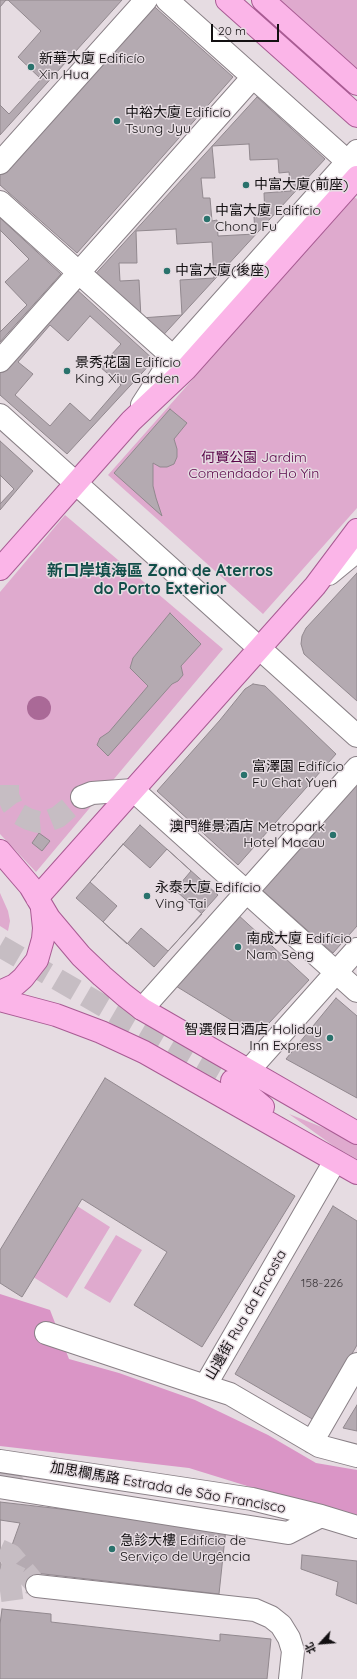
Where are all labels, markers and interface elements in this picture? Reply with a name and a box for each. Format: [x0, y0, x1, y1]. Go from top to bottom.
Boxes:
scale bar [213, 16, 281, 42]
text: 20 m [218, 23, 246, 38]
place label: 新華大廈 Edificío Xin Hua [39, 51, 145, 84]
marker: 新華大廈 Edificío Xin Hua [26, 62, 36, 72]
place label: 中裕大廈 Edificío Tsung Jyu [125, 105, 231, 138]
marker: 中裕大廈 Edificío Tsung Jyu [112, 116, 122, 126]
place label: 中富大廈(前座) [254, 177, 348, 193]
marker: 中富大廈(前座) [241, 180, 251, 190]
place label: 中富大廈 Edifício Chong Fu [215, 203, 321, 236]
marker: 中富大廈 Edifício Chong Fu [202, 214, 212, 224]
place label: 中富大廈(後座) [175, 263, 269, 279]
marker: 中富大廈(後座) [162, 266, 172, 276]
place label: 景秀花園 Edifício King Xiu Garden [75, 355, 181, 388]
marker: 景秀花園 Edifício King Xiu Garden [62, 366, 72, 376]
park label: 何賢公園 Jardim Comendador Ho Yin [189, 450, 319, 482]
district label: 新口岸填海區 Zona de Aterros do Porto Exterior [47, 561, 273, 599]
place label: 富澤園 Edifício Fu Chat Yuen [252, 759, 344, 792]
marker: 富澤園 Edifício Fu Chat Yuen [239, 770, 249, 780]
place label: 澳門維景酒店 Metropark Hotel Macau [170, 819, 325, 852]
marker: 澳門維景酒店 Metropark Hotel Macau [328, 830, 338, 840]
place label: 永泰大廈 Edifício Ving Tai [155, 880, 261, 912]
marker: 永泰大廈 Edifício Ving Tai [142, 891, 152, 901]
place label: 南成大廈 Edifício Nam Seng [246, 931, 352, 964]
marker: 南成大廈 Edifício Nam Seng [233, 942, 243, 952]
place label: 智選假日酒店 Holiday Inn Express [185, 1022, 322, 1054]
marker: 智選假日酒店 Holiday Inn Express [325, 1033, 335, 1043]
street label: 山邊街 Rua da Encosta [202, 1247, 290, 1383]
house number: 158-226 [301, 1276, 343, 1290]
street label: 加思欄馬路 Estrada de São Francisco [49, 1459, 287, 1517]
place label: 急診大樓 Edifício de Serviço de Urgência [120, 1533, 250, 1566]
marker: 急診大樓 Edifício de Serviço de Urgência [107, 1544, 117, 1554]
north arrow [301, 1623, 341, 1663]
text: 北 [302, 1640, 319, 1656]

